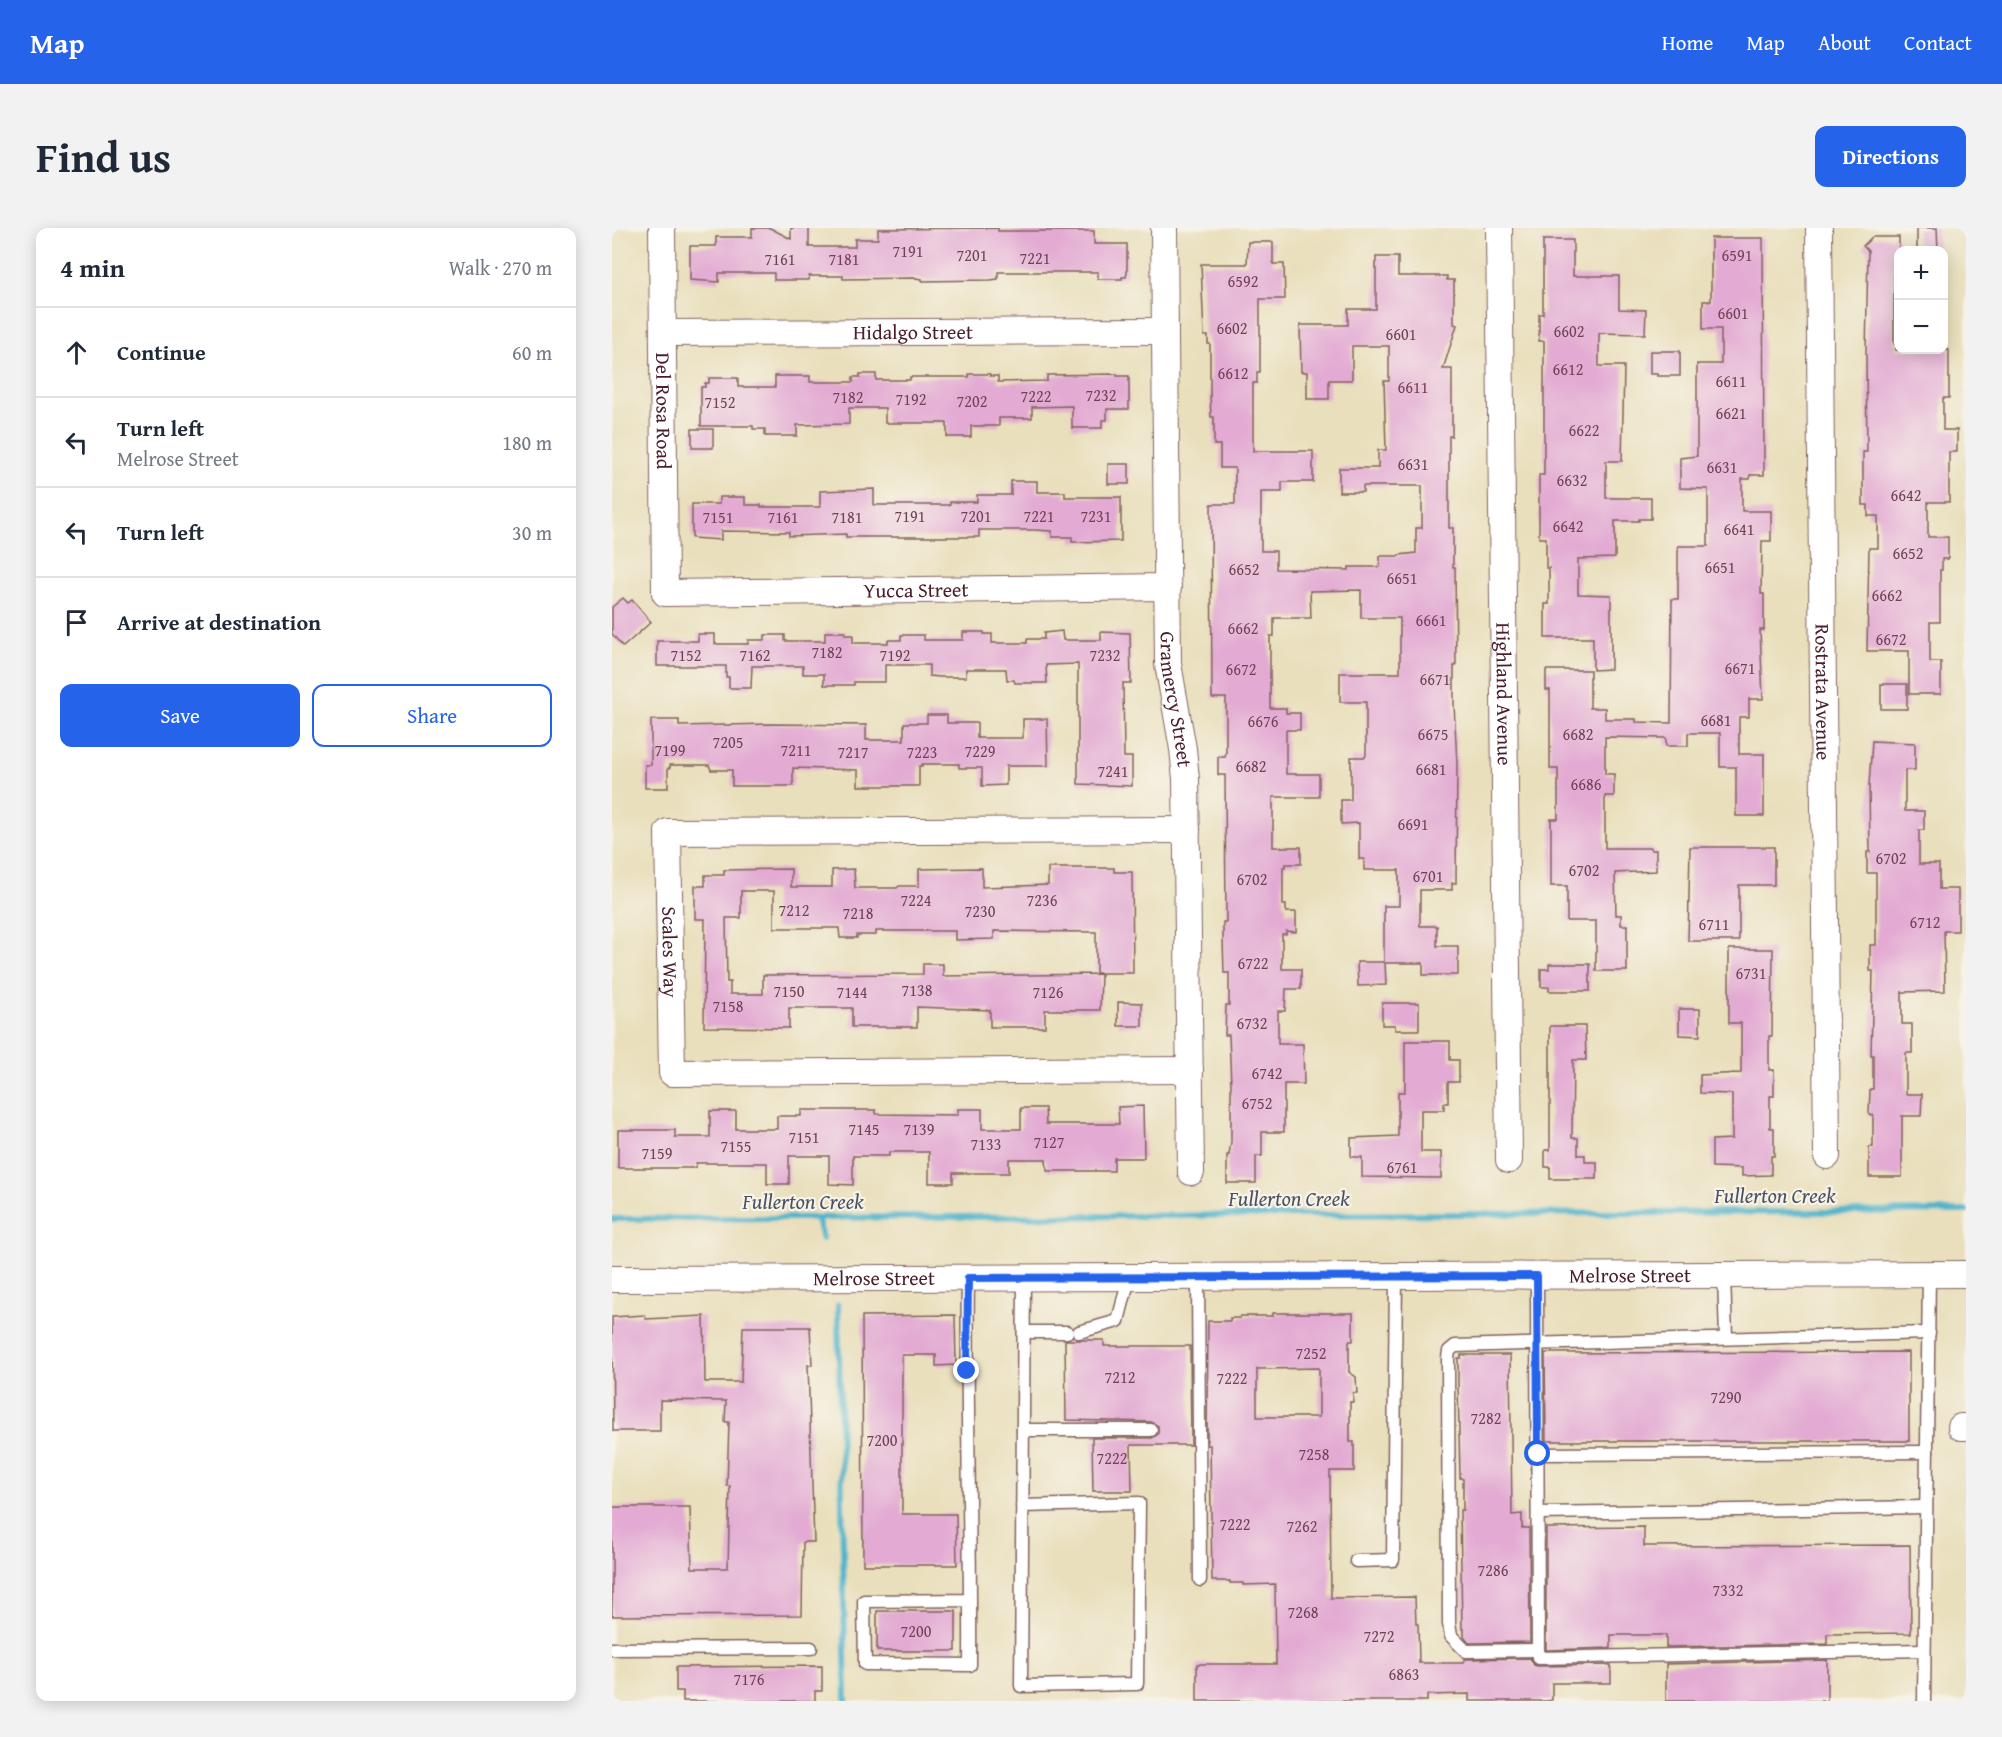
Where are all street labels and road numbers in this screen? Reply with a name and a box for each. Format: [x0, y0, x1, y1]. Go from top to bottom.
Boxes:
street label: Hidalgo Street [853, 317, 973, 346]
street label: Del Rosa Road [649, 352, 679, 470]
street label: Yucca Street [863, 574, 969, 605]
street label: Highland Avenue [1489, 622, 1520, 766]
street label: Rostrata Avenue [1808, 624, 1839, 760]
street label: Gramercy Street [1154, 631, 1200, 768]
street label: Scales Way [655, 906, 686, 998]
street label: Melrose Street [1569, 1260, 1691, 1289]
street label: Melrose Street [813, 1263, 935, 1292]

